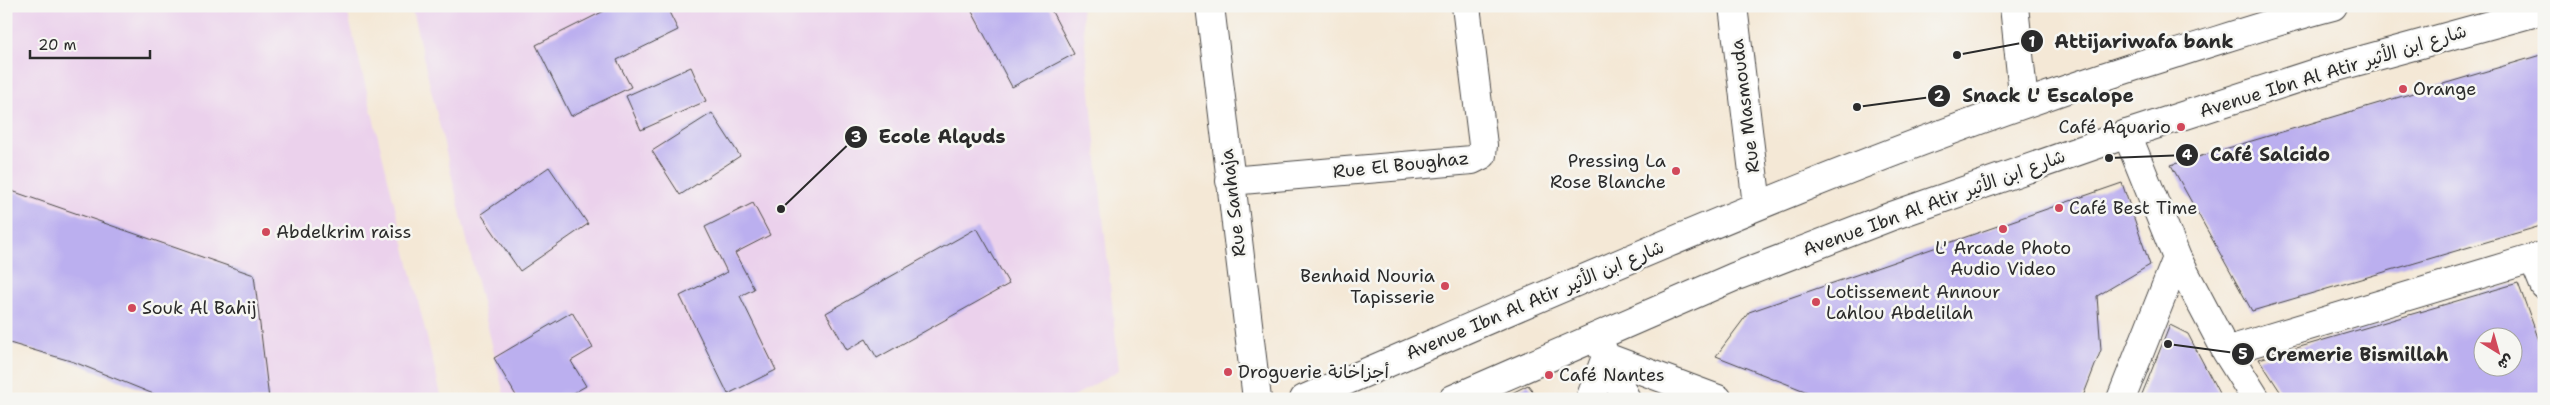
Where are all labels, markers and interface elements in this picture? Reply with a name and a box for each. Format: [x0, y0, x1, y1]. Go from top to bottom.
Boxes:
street label: Avenue Ibn Al Atir شارع ابن الأثير [2197, 19, 2469, 123]
callout: Attijariwafa bank [2020, 24, 2244, 58]
scale bar [30, 28, 150, 60]
text: Attijariwafa bank [2054, 29, 2234, 54]
text: 1 [2029, 32, 2036, 52]
text: 20 m [38, 35, 77, 55]
street label: Rue Masmouda [1725, 38, 1765, 174]
place label: Orange [2413, 77, 2476, 101]
callout: Snack L' Escalope [1927, 79, 2143, 113]
text: Snack L' Escalope [1962, 83, 2134, 108]
marker: Orange [2397, 83, 2409, 95]
text: 2 [1934, 86, 1945, 106]
place label: Café Aquario [2059, 115, 2171, 139]
callout: Ecole Alquds [844, 120, 1016, 154]
marker: Café Aquario [2175, 121, 2187, 133]
text: Ecole Alquds [878, 124, 1006, 149]
text: 3 [851, 127, 861, 147]
callout: Café Salcido [2175, 138, 2340, 172]
text: Café Salcido [2210, 142, 2330, 167]
street label: Avenue Ibn Al Atir شارع ابن الأثير [1799, 144, 2069, 262]
text: 4 [2182, 145, 2193, 165]
street label: Rue El Boughaz [1332, 146, 1470, 184]
street label: Rue Sanhaja [1214, 148, 1252, 258]
place label: Pressing La Rose Blanche [1550, 149, 1666, 194]
marker: Pressing La Rose Blanche [1670, 165, 1682, 177]
place label: Café Best Time [2069, 196, 2197, 220]
marker: Café Best Time [2053, 202, 2065, 214]
place label: Abdelkrim raiss [276, 220, 412, 244]
marker: L' Arcade Photo Audio Video [1997, 223, 2009, 235]
marker: Abdelkrim raiss [260, 226, 272, 238]
street label: Avenue Ibn Al Atir شارع ابن الأثير [1402, 235, 1668, 365]
place label: L' Arcade Photo Audio Video [1935, 236, 2071, 281]
place label: Benhaid Nouria Tapisserie [1300, 264, 1435, 309]
marker: Benhaid Nouria Tapisserie [1439, 280, 1451, 292]
place label: Lotissement Annour Lahlou Abdelilah [1826, 280, 2001, 325]
place label: Souk Al Bahij [142, 296, 256, 320]
marker: Lotissement Annour Lahlou Abdelilah [1810, 296, 1822, 308]
marker: Souk Al Bahij [126, 302, 138, 314]
north arrow [2472, 328, 2522, 378]
callout: Cremerie Bismillah [2231, 337, 2459, 371]
text: Cremerie Bismillah [2265, 342, 2449, 367]
text: 5 [2238, 344, 2248, 364]
text: ش [2494, 351, 2517, 374]
place label: Droguerie أجزاخانة [1238, 360, 1390, 384]
place label: Café Nantes [1559, 363, 1665, 387]
marker: Droguerie أجزاخانة [1222, 366, 1234, 378]
marker: Café Nantes [1543, 369, 1555, 381]

